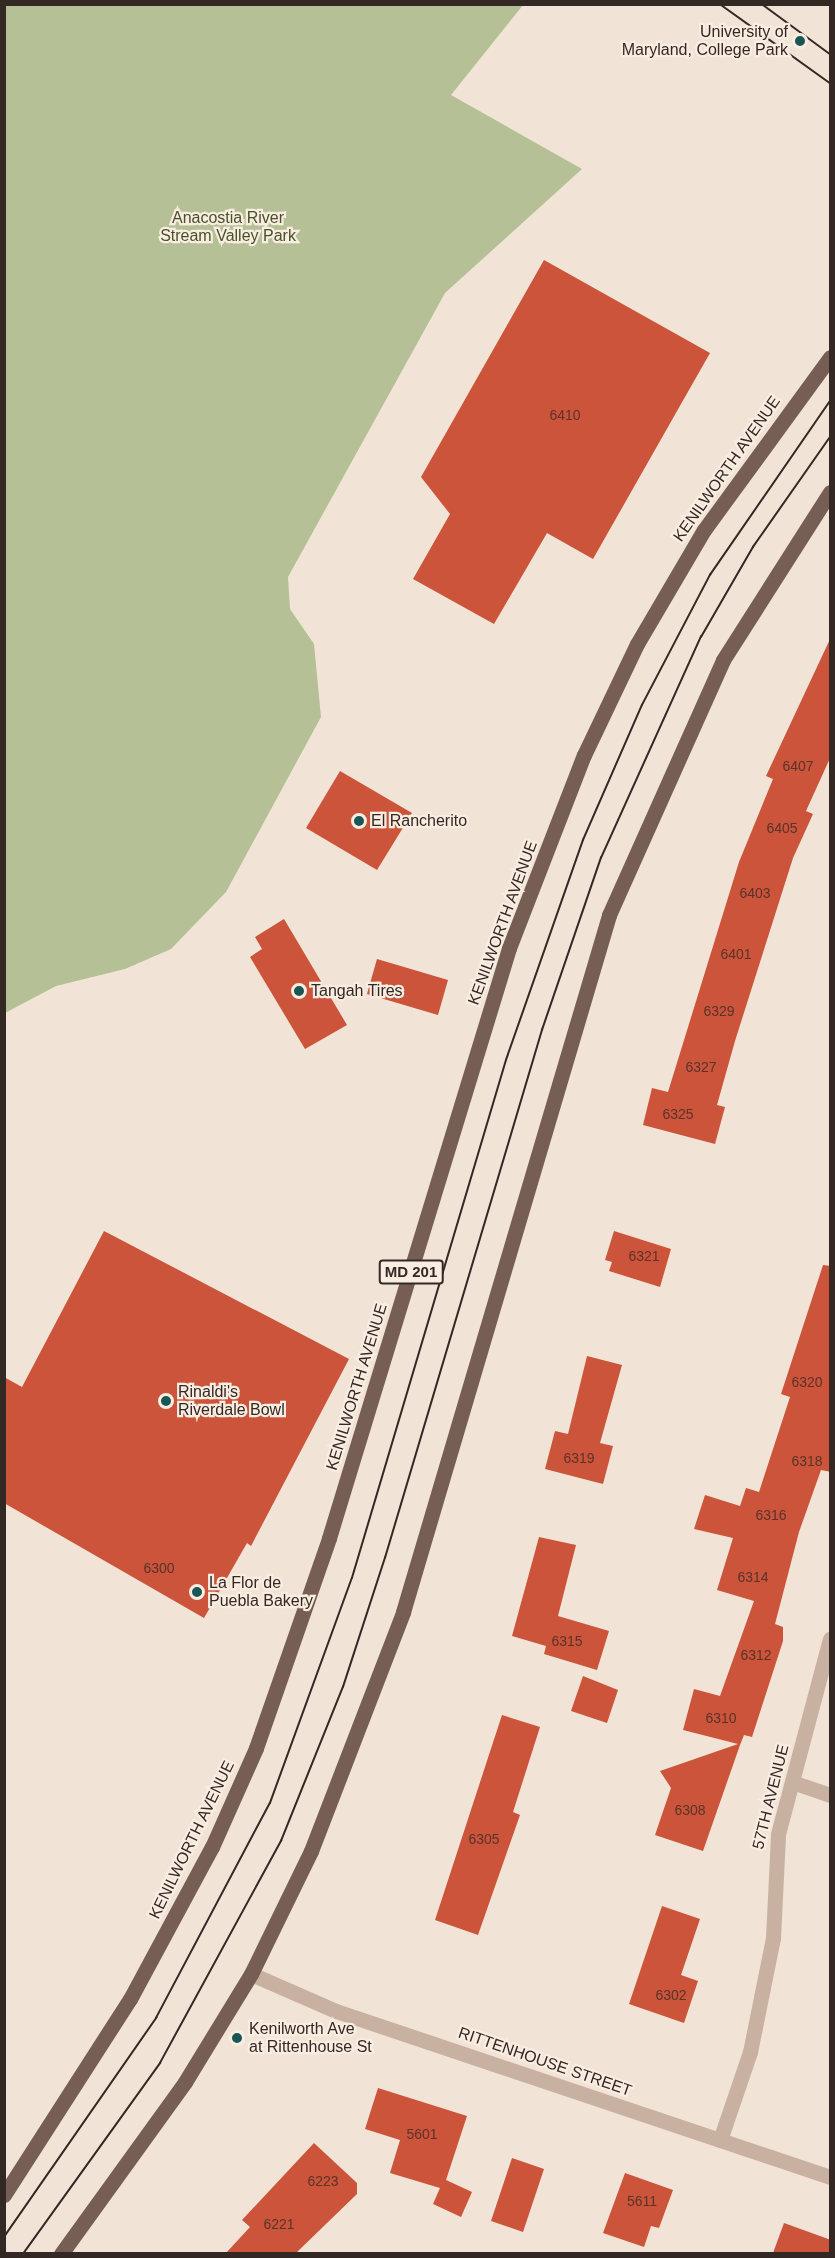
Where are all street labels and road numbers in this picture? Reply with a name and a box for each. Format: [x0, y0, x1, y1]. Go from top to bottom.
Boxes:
street label: KENILWORTH AVENUE [669, 392, 785, 546]
street label: KENILWORTH AVENUE [464, 838, 542, 1008]
road number: MD 201 [378, 1260, 444, 1284]
street label: KENILWORTH AVENUE [322, 1301, 392, 1473]
street label: 57TH AVENUE [749, 1742, 793, 1852]
street label: KENILWORTH AVENUE [145, 1757, 239, 1923]
street label: RITTENHOUSE STREET [456, 2023, 634, 2101]

